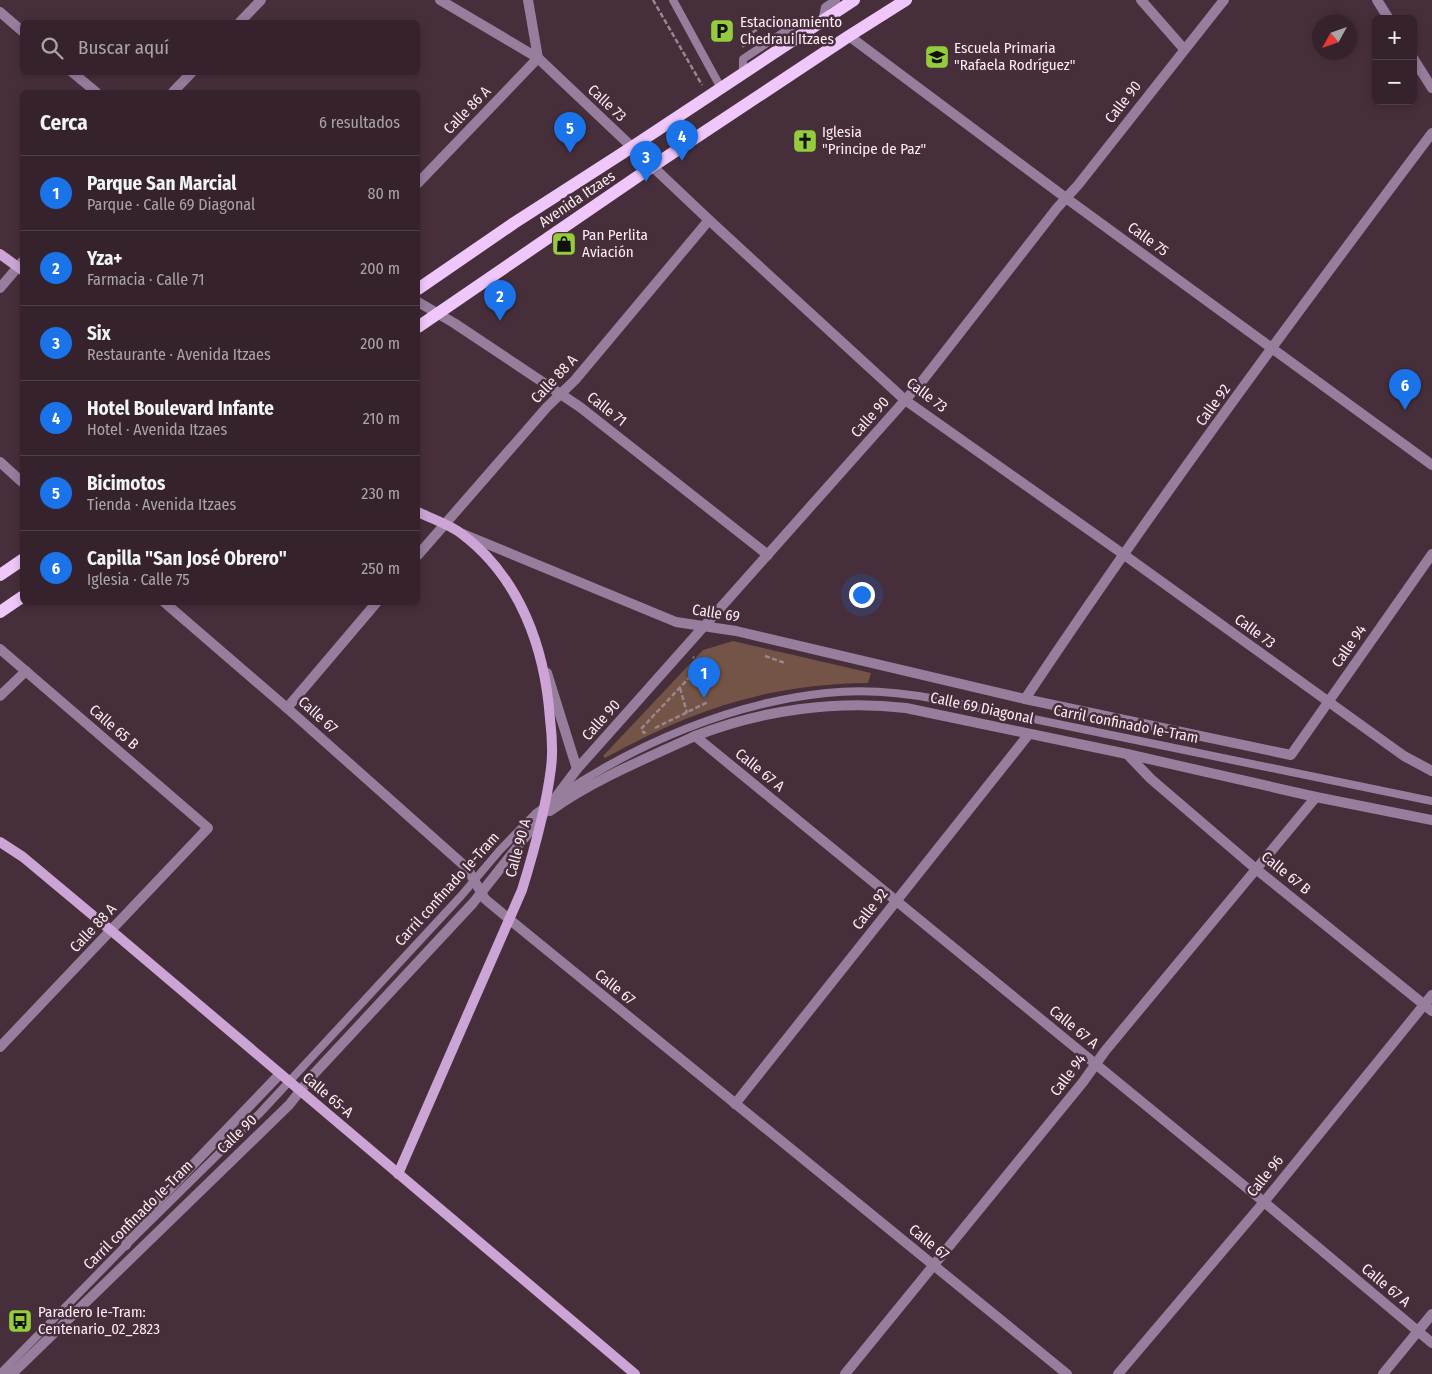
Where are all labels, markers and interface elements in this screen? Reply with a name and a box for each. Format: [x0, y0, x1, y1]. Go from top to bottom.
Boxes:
place label: Estacionamiento Chedraui Itzaes [740, 13, 842, 48]
north arrow [1312, 15, 1357, 60]
map controls [1372, 15, 1417, 105]
button: + [1372, 15, 1417, 60]
parking icon: Estacionamiento Chedraui Itzaes [709, 18, 735, 44]
search box [20, 20, 420, 75]
icon: search [38, 34, 66, 62]
text: Buscar aquí [78, 36, 169, 59]
place label: Escuela Primaria "Rafaela Rodríguez" [954, 39, 1075, 74]
school or university icon: Escuela Primaria "Rafaela Rodríguez" [924, 44, 950, 70]
button: − [1372, 60, 1417, 105]
street label: Calle 90 [1101, 77, 1145, 127]
street label: Calle 73 [584, 81, 630, 125]
street label: Calle 86 A [440, 82, 494, 138]
text: Cerca [40, 110, 88, 136]
pin: 5 [554, 112, 586, 153]
text: 6 resultados [319, 113, 400, 132]
pin: 4 [666, 120, 698, 161]
place label: Iglesia "Principe de Paz" [822, 123, 926, 158]
church icon: Iglesia "Principe de Paz" [792, 128, 818, 154]
pin: 3 [630, 141, 662, 182]
street label: Avenida Itzaes [535, 167, 619, 231]
text: Parque San Marcial [87, 172, 237, 195]
text: 1 [53, 184, 59, 203]
text: 80 m [368, 184, 400, 203]
text: Parque · Calle 69 Diagonal [87, 195, 255, 214]
street label: Calle 75 [1124, 218, 1172, 260]
place label: Pan Perlita Aviación [582, 226, 648, 261]
shop icon: Pan Perlita Aviación [551, 231, 577, 257]
text: Yza+ [87, 247, 122, 270]
text: 2 [52, 259, 60, 278]
text: 200 m [360, 259, 400, 278]
text: Farmacia · Calle 71 [87, 270, 204, 289]
pin: 2 [484, 280, 516, 321]
text: Six [87, 322, 111, 345]
text: 3 [52, 334, 60, 353]
text: 200 m [360, 334, 400, 353]
text: Restaurante · Avenida Itzaes [87, 345, 271, 364]
street label: Calle 88 A [527, 351, 581, 407]
pin: 6 [1389, 369, 1421, 410]
street label: Calle 73 [903, 374, 951, 416]
street label: Calle 92 [1192, 380, 1234, 429]
street label: Calle 71 [584, 388, 630, 430]
street label: Calle 90 [847, 393, 893, 441]
text: Hotel Boulevard Infante [87, 397, 274, 420]
text: 4 [52, 409, 60, 428]
text: 210 m [363, 409, 400, 428]
text: Hotel · Avenida Itzaes [87, 420, 227, 439]
text: Bicimotos [87, 472, 165, 495]
text: 5 [52, 484, 60, 503]
text: 230 m [361, 484, 400, 503]
text: Tienda · Avenida Itzaes [87, 495, 236, 514]
text: Capilla "San José Obrero" [87, 547, 287, 570]
text: 6 [52, 559, 60, 578]
text: 250 m [361, 559, 400, 578]
text: Iglesia · Calle 75 [87, 570, 190, 589]
your location [849, 582, 875, 608]
street label: Calle 69 [691, 600, 741, 626]
street label: Calle 73 [1231, 610, 1279, 652]
street label: Calle 94 [1328, 621, 1370, 671]
pin: 1 [688, 657, 720, 698]
street label: Calle 69 Diagonal [929, 688, 1035, 728]
street label: Calle 67 [295, 693, 341, 737]
street label: Calle 90 [578, 696, 624, 744]
street label: Calle 65 B [86, 701, 142, 753]
street label: Carril confinado Ie-Tram [1052, 701, 1200, 747]
street label: Calle 67 A [732, 745, 788, 795]
street label: Calle 90 A [502, 817, 534, 879]
street label: Carril confinado Ie-Tram [391, 828, 503, 950]
street label: Calle 67 B [1258, 848, 1314, 898]
street label: Calle 92 [848, 885, 892, 933]
street label: Calle 88 A [66, 900, 120, 956]
street label: Calle 67 [591, 965, 639, 1009]
street label: Calle 67 A [1046, 1002, 1102, 1052]
street label: Calle 94 [1046, 1050, 1090, 1100]
street label: Calle 65-A [299, 1069, 357, 1122]
street label: Calle 90 [213, 1111, 261, 1157]
street label: Calle 96 [1243, 1152, 1287, 1200]
street label: Carril confinado Ie-Tram [80, 1157, 196, 1273]
street label: Calle 67 [905, 1220, 953, 1264]
street label: Calle 67 A [1358, 1259, 1414, 1311]
place label: Paradero Ie-Tram: Centenario_02_2823 [38, 1303, 160, 1338]
bus stop icon: Paradero Ie-Tram: Centenario_02_2823 [7, 1308, 33, 1334]

